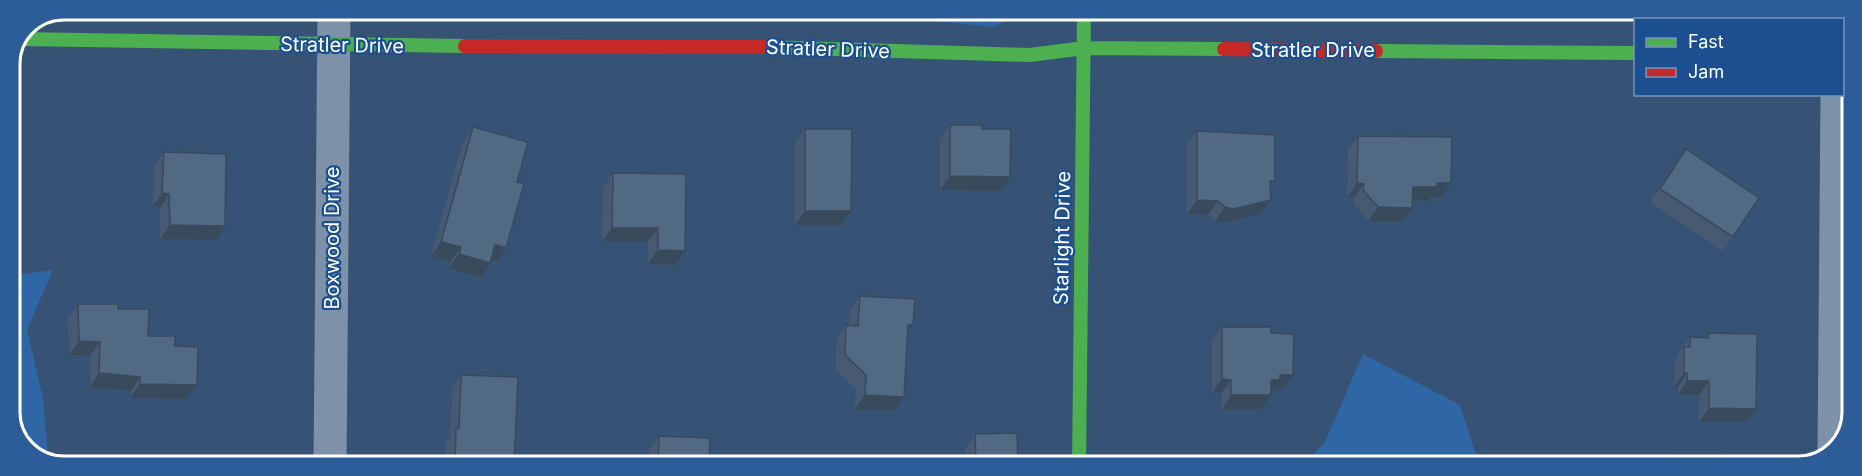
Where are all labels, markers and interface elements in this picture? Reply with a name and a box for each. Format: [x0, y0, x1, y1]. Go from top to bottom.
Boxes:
legend [1634, 18, 1844, 96]
text: Fast [1688, 31, 1724, 52]
street label: Stratler Drive [280, 32, 404, 58]
street label: Stratler Drive [766, 35, 890, 63]
street label: Stratler Drive [1251, 38, 1375, 62]
text: Jam [1688, 61, 1724, 82]
street label: Boxwood Drive [320, 166, 344, 310]
street label: Starlight Drive [1049, 171, 1075, 305]

